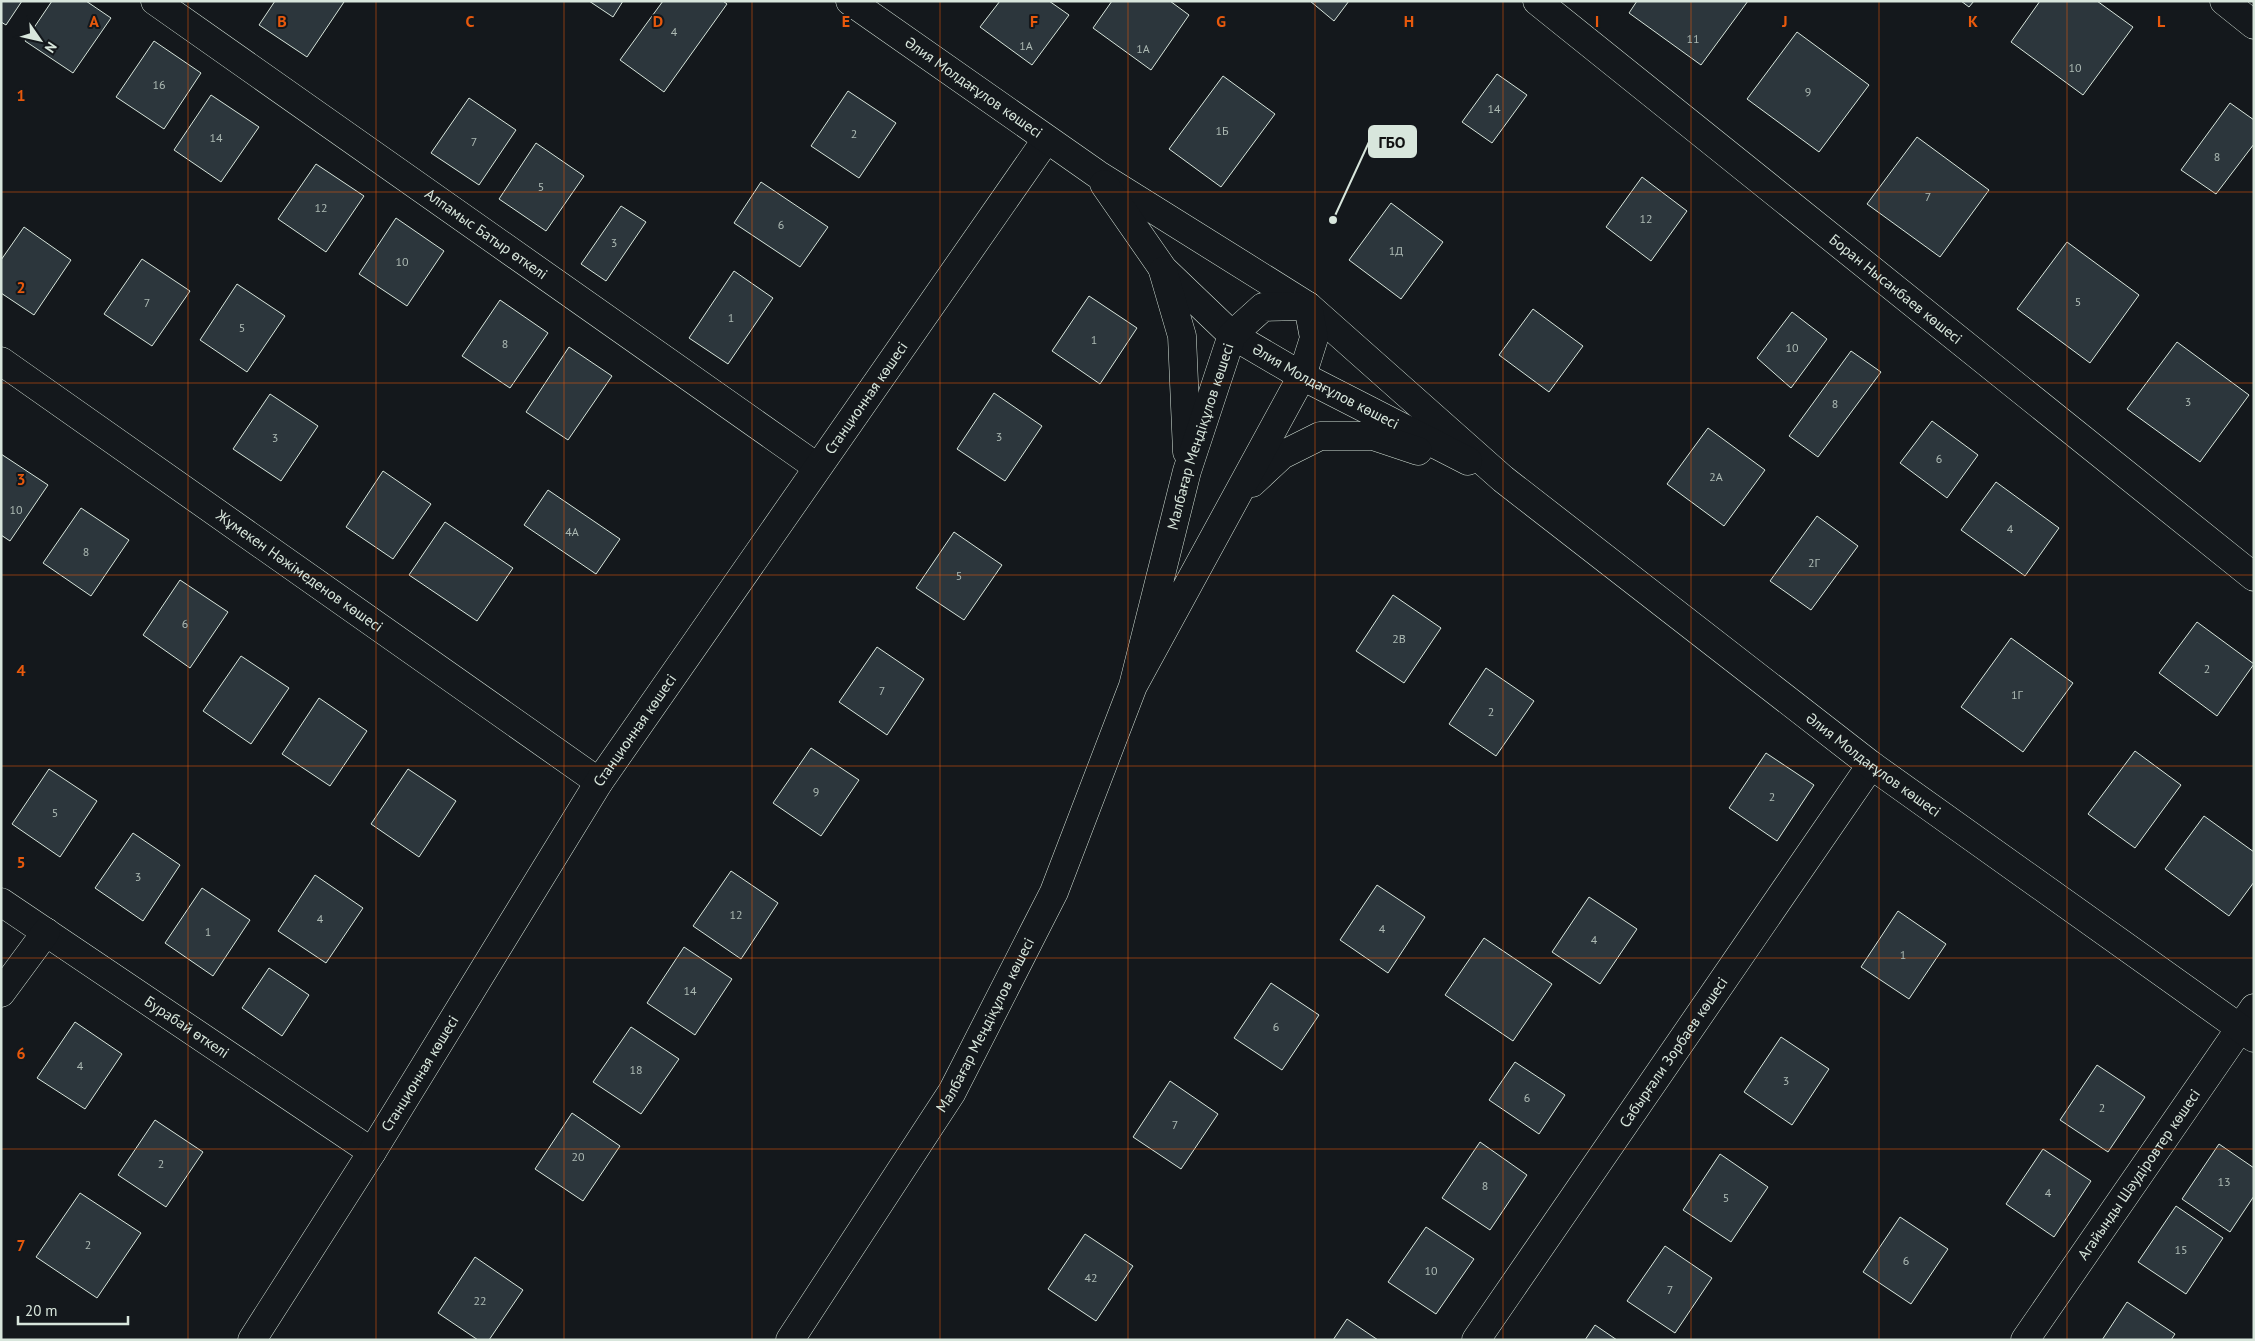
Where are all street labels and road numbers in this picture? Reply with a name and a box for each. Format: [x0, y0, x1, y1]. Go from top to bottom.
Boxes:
street label: Әлия Молдағұлов көшесі [902, 33, 1046, 142]
street label: Алпамыс Батыр өткелі [421, 184, 551, 283]
street label: Боран Нысанбаев көшесі [1826, 230, 1966, 348]
street label: Станционная көшесі [820, 338, 912, 458]
street label: Әлия Молдағұлов көшесі [1249, 339, 1402, 433]
street label: Малбағар Меңдіқұлов көшесі [1163, 340, 1238, 532]
street label: Жұмекен Нәжімеденов көшесі [212, 505, 387, 636]
street label: Станционная көшесі [589, 670, 680, 790]
street label: Әлия Молдағұлов көшесі [1802, 708, 1945, 821]
street label: Малбағар Меңдіқұлов көшесі [931, 934, 1038, 1116]
street label: Сабырғали Зорбаев көшесі [1615, 973, 1732, 1131]
street label: Бурабай өткелі [141, 991, 233, 1062]
street label: Станционная көшесі [377, 1012, 463, 1135]
street label: Агайынды Шәудіровтер көшесi [2073, 1085, 2204, 1263]

